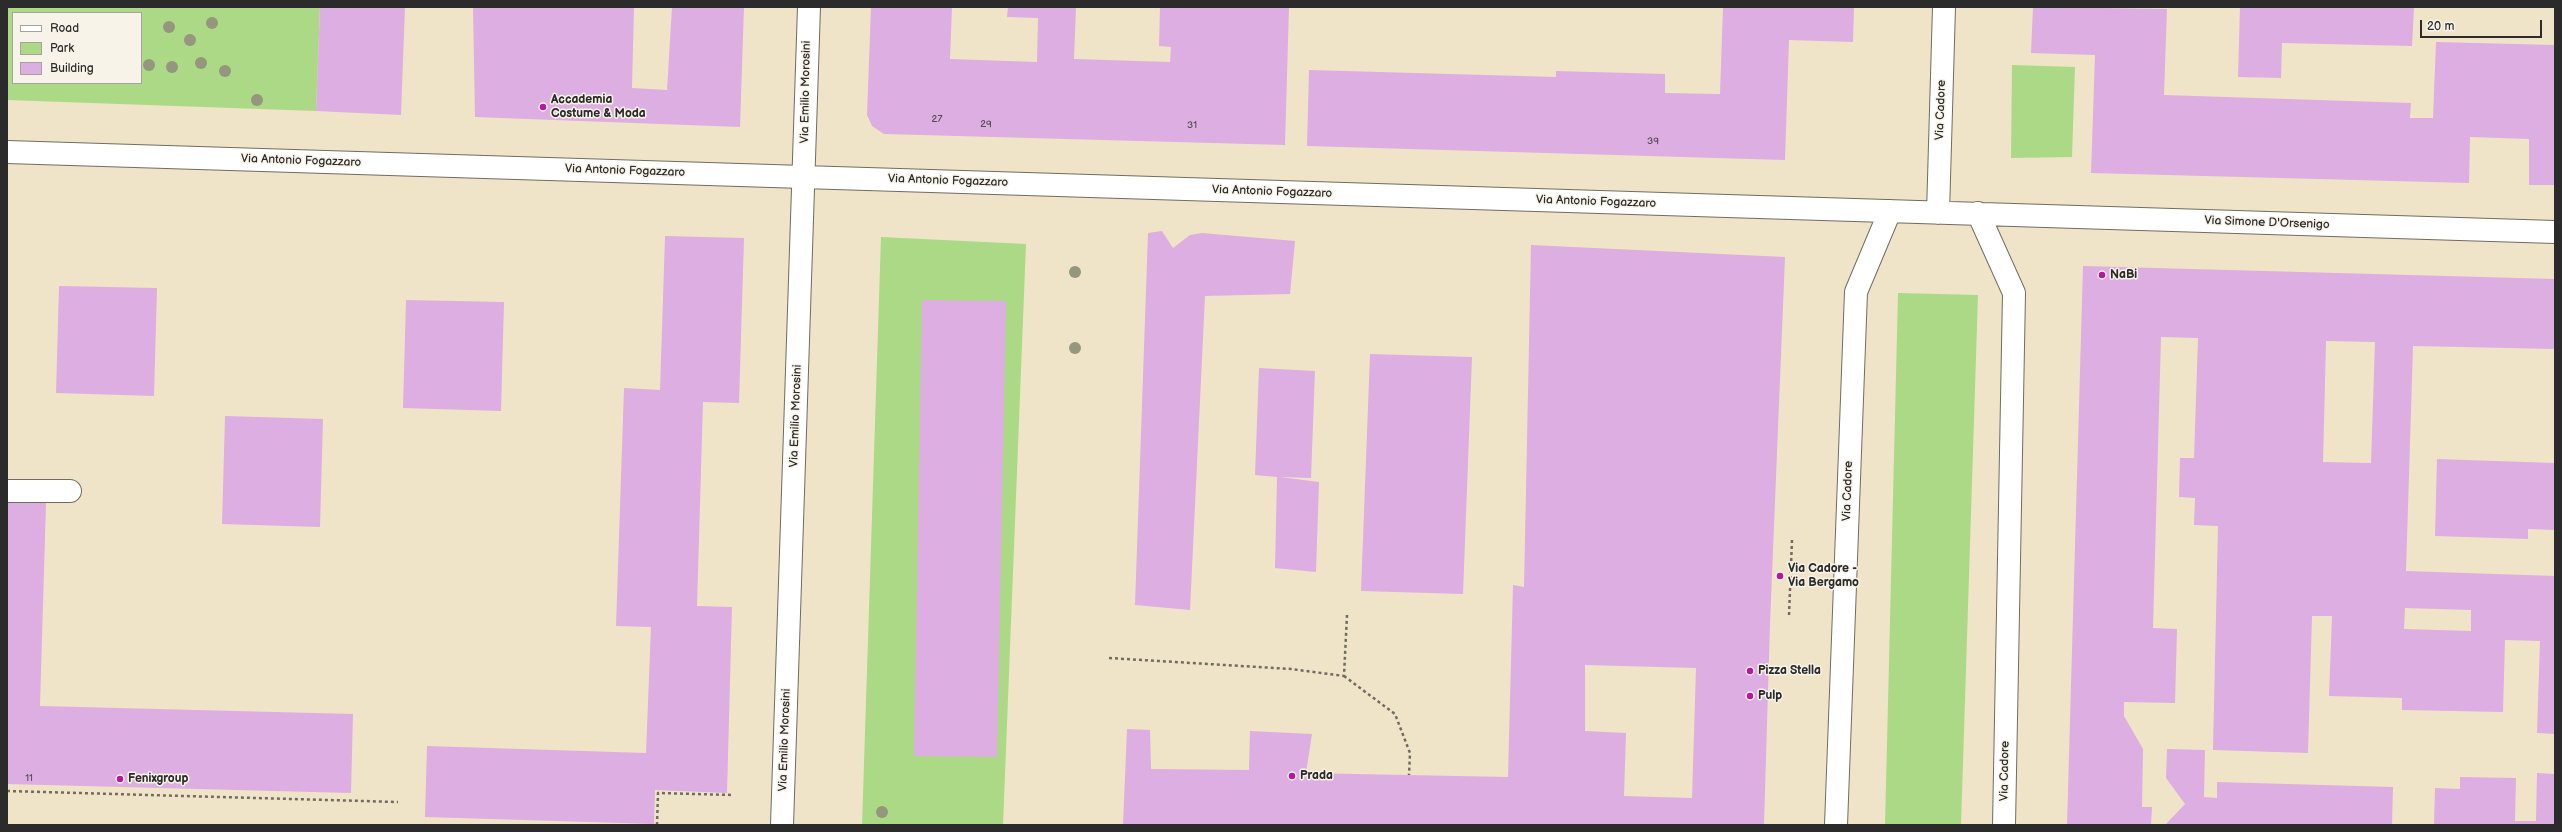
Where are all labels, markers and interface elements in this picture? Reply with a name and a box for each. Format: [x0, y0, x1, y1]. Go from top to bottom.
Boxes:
legend [12, 12, 142, 84]
scale bar [2422, 12, 2544, 38]
text: 20 m [2427, 19, 2454, 34]
text: Road [50, 21, 79, 36]
street label: Via Emilio Morosini [798, 40, 814, 144]
text: Park [50, 41, 74, 56]
text: Building [50, 61, 94, 76]
street label: Via Cadore [1933, 80, 1949, 140]
place label: Accademia Costume & Moda [551, 93, 646, 121]
marker: Accademia Costume & Moda [538, 102, 548, 112]
house number: 27 [932, 113, 942, 125]
house number: 29 [980, 118, 992, 130]
house number: 31 [1187, 119, 1197, 131]
house number: 39 [1647, 135, 1659, 147]
street label: Via Antonio Fogazzaro [241, 152, 361, 170]
street label: Via Antonio Fogazzaro [565, 162, 685, 180]
street label: Via Antonio Fogazzaro [888, 172, 1008, 190]
street label: Via Antonio Fogazzaro [1212, 183, 1332, 201]
street label: Via Antonio Fogazzaro [1536, 193, 1656, 211]
street label: Via Simone D'Orsenigo [2204, 214, 2330, 232]
place label: NaBi [2110, 268, 2137, 282]
marker: NaBi [2097, 270, 2107, 280]
street label: Via Emilio Morosini [787, 364, 805, 468]
street label: Via Cadore [1840, 461, 1856, 521]
place label: Via Cadore - Via Bergamo [1788, 562, 1859, 590]
marker: Via Cadore - Via Bergamo [1775, 571, 1785, 581]
place label: Pizza Stella [1758, 664, 1821, 678]
marker: Pizza Stella [1745, 666, 1755, 676]
street label: Via Emilio Morosini [776, 688, 794, 792]
place label: Pulp [1758, 689, 1782, 703]
marker: Pulp [1745, 691, 1755, 701]
street label: Via Cadore [1997, 741, 2013, 801]
place label: Prada [1300, 769, 1333, 783]
marker: Prada [1287, 771, 1297, 781]
house number: 11 [25, 772, 33, 784]
place label: Fenixgroup [128, 772, 188, 786]
marker: Fenixgroup [115, 774, 125, 784]

